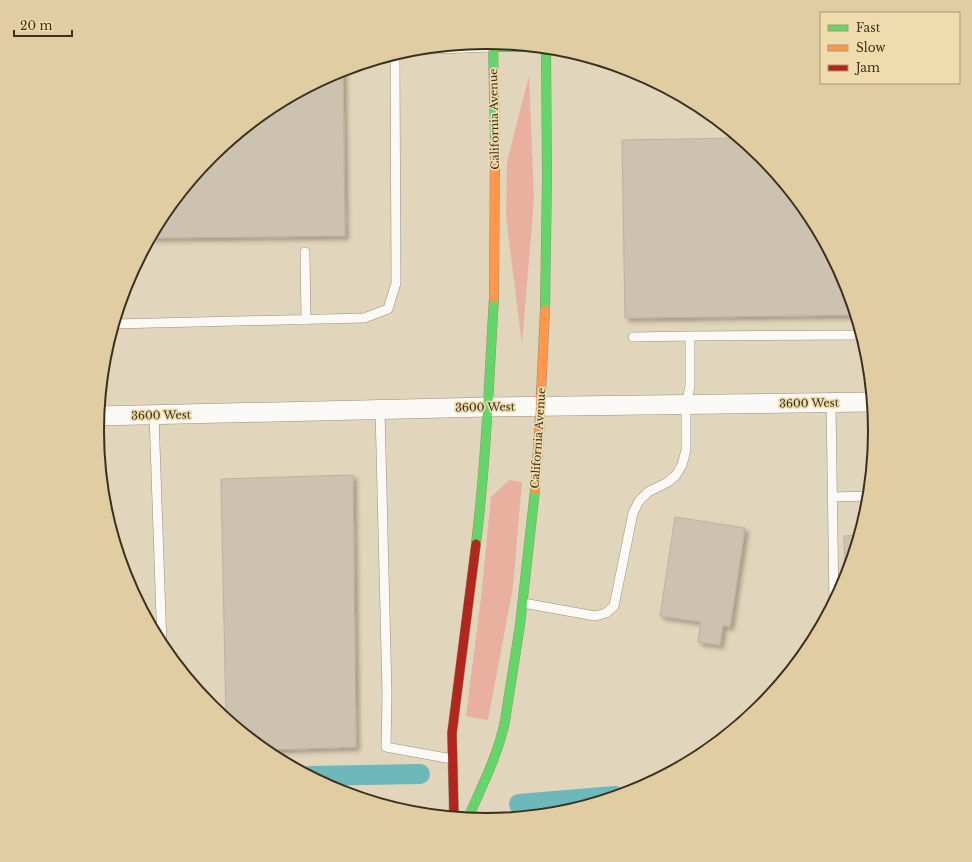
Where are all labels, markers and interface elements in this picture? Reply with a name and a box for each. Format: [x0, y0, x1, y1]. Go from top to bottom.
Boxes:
scale bar [14, 12, 72, 38]
legend [820, 12, 960, 84]
text: 20 m [20, 18, 52, 33]
text: Fast [856, 20, 881, 35]
text: Slow [856, 40, 886, 55]
text: Jam [854, 60, 880, 75]
street label: California Avenue [486, 68, 502, 170]
street label: California Avenue [527, 387, 549, 489]
street label: 3600 West [779, 395, 840, 411]
street label: 3600 West [455, 399, 516, 415]
street label: 3600 West [131, 407, 192, 423]

